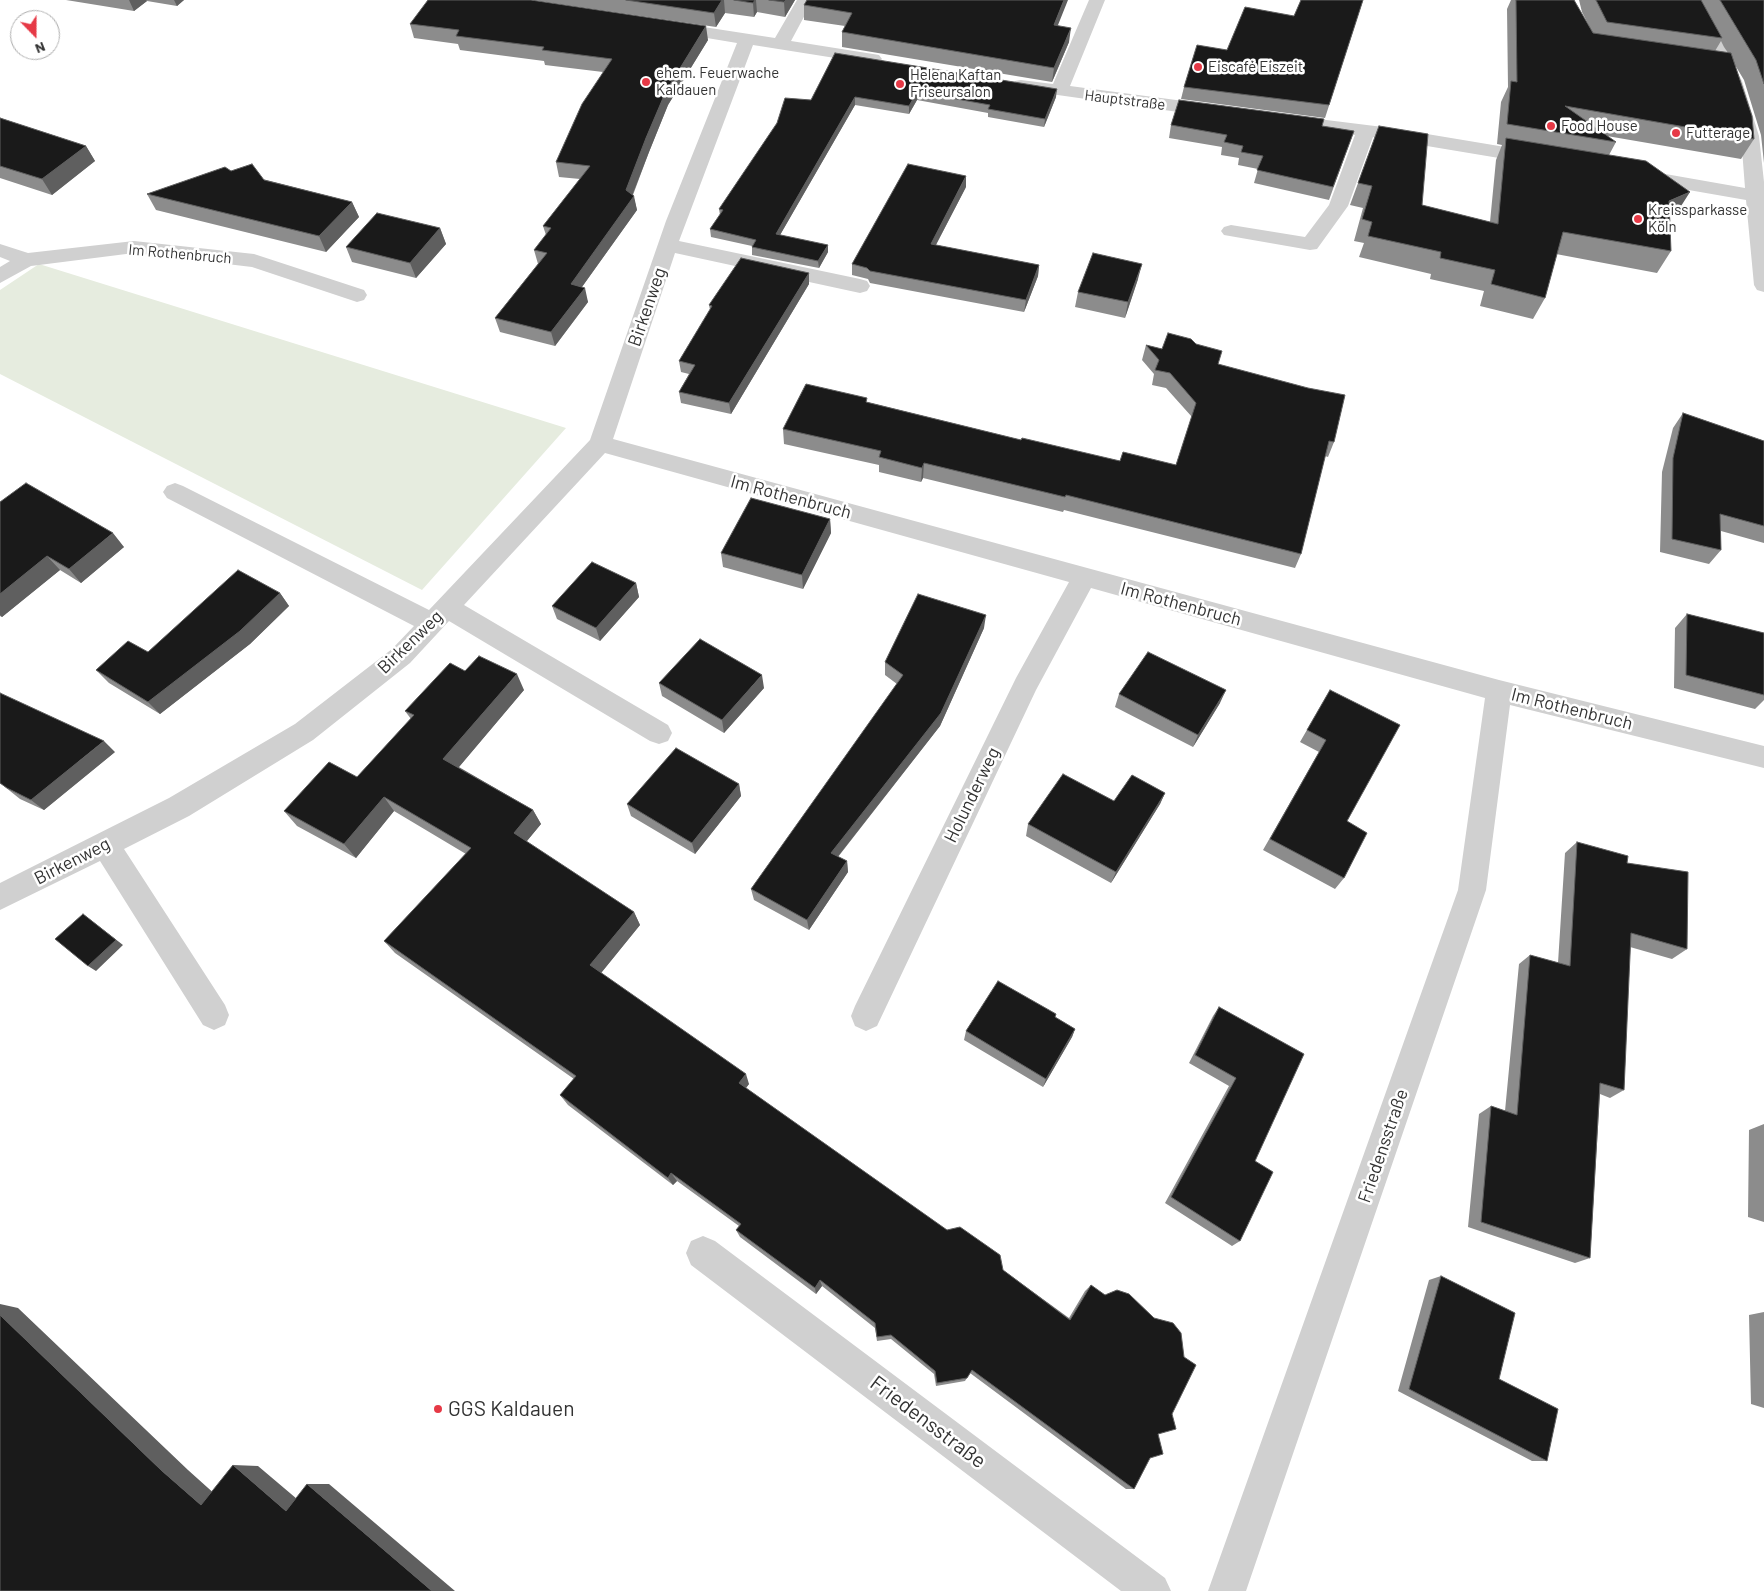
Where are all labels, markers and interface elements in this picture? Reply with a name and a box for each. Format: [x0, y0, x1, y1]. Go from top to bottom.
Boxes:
north arrow [10, 10, 60, 60]
text: N [33, 39, 48, 58]
place label: Eiscafé Eiszeit [1208, 58, 1303, 76]
marker: Eiscafé Eiszeit [1192, 61, 1204, 73]
place label: ehem. Feuerwache Kaldauen [656, 64, 779, 99]
place label: Helena Kaftan Friseursalon [910, 66, 1001, 101]
marker: ehem. Feuerwache Kaldauen [640, 76, 652, 88]
marker: Helena Kaftan Friseursalon [894, 78, 906, 90]
street label: Hauptstraße [1084, 86, 1166, 114]
place label: Food House [1561, 117, 1638, 135]
marker: Food House [1545, 120, 1557, 132]
place label: Futterage [1686, 124, 1750, 142]
marker: Futterage [1670, 127, 1682, 139]
place label: Kreissparkasse Köln [1648, 201, 1747, 236]
marker: Kreissparkasse Köln [1632, 213, 1644, 225]
street label: Im Rothenbruch [128, 241, 232, 267]
street label: Birkenweg [623, 265, 671, 349]
street label: Im Rothenbruch [728, 470, 854, 524]
street label: Im Rothenbruch [1118, 577, 1244, 631]
street label: Birkenweg [373, 606, 447, 678]
street label: Im Rothenbruch [1509, 683, 1635, 735]
street label: Holunderweg [940, 744, 1004, 846]
street label: Birkenweg [31, 833, 113, 889]
street label: Friedensstraße [1353, 1086, 1413, 1206]
street label: Friedensstraße [865, 1370, 991, 1474]
place label: GGS Kaldauen [448, 1396, 575, 1422]
marker: GGS Kaldauen [432, 1403, 444, 1415]

